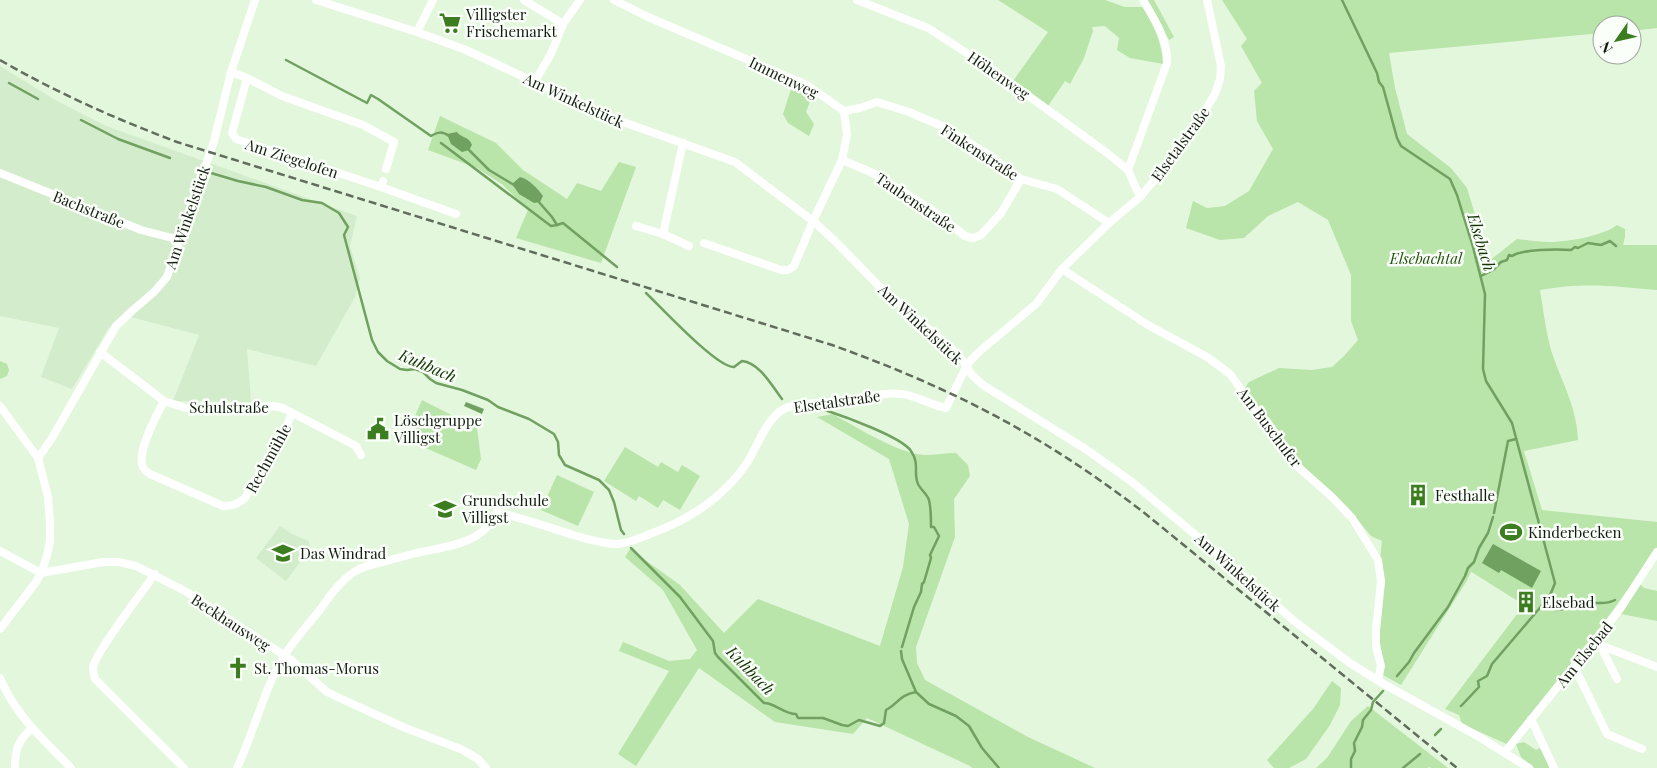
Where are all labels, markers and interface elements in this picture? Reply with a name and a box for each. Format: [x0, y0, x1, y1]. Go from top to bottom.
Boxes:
place label: Villigster Frischemarkt [465, 4, 557, 41]
supermarket icon: Villigster Frischemarkt [437, 10, 463, 36]
north arrow [1592, 15, 1642, 65]
text: N [1595, 38, 1617, 57]
street label: Höhenweg [964, 46, 1034, 104]
street label: Immenweg [746, 52, 822, 102]
street label: Am Winkelstück [520, 68, 628, 132]
street label: Elsetalstraße [1146, 103, 1214, 185]
street label: Finkenstraße [937, 119, 1023, 185]
street label: Am Ziegelofen [242, 133, 341, 182]
street label: Am Winkelstück [160, 162, 214, 273]
street label: Taubenstraße [872, 168, 960, 236]
street label: Bachstraße [50, 186, 128, 232]
water label: Elsebach [1463, 210, 1501, 273]
park label: Elsebachtal [1389, 248, 1463, 268]
street label: Am Winkelstück [874, 279, 968, 369]
water label: Kuhbach [395, 343, 460, 386]
street label: Am Buschufer [1233, 382, 1307, 471]
street label: Elsetalstraße [792, 385, 882, 417]
street label: Schulstraße [189, 397, 269, 417]
place label: Löschgruppe Villigst [393, 410, 482, 447]
public building icon: Löschgruppe Villigst [365, 416, 391, 442]
street label: Rechmühle [241, 420, 295, 496]
building icon: Festhalle [1405, 482, 1431, 508]
place label: Festhalle [1435, 485, 1495, 505]
place label: Grundschule Villigst [461, 490, 549, 527]
school or university icon: Grundschule Villigst [432, 496, 458, 522]
sports icon: Kinderbecken [1498, 519, 1524, 545]
place label: Kinderbecken [1528, 522, 1622, 542]
street label: Am Winkelstück [1190, 528, 1286, 616]
school or university icon: Das Windrad [270, 540, 296, 566]
place label: Das Windrad [300, 543, 387, 563]
street label: Beckhausweg [188, 589, 275, 655]
building icon: Elsebad [1513, 589, 1539, 615]
place label: Elsebad [1542, 592, 1595, 612]
street label: Am Elsebad [1551, 617, 1617, 692]
water label: Kuhbach [722, 640, 780, 699]
church icon: St. Thomas-Morus [225, 655, 251, 681]
place label: St. Thomas-Morus [254, 658, 379, 678]

